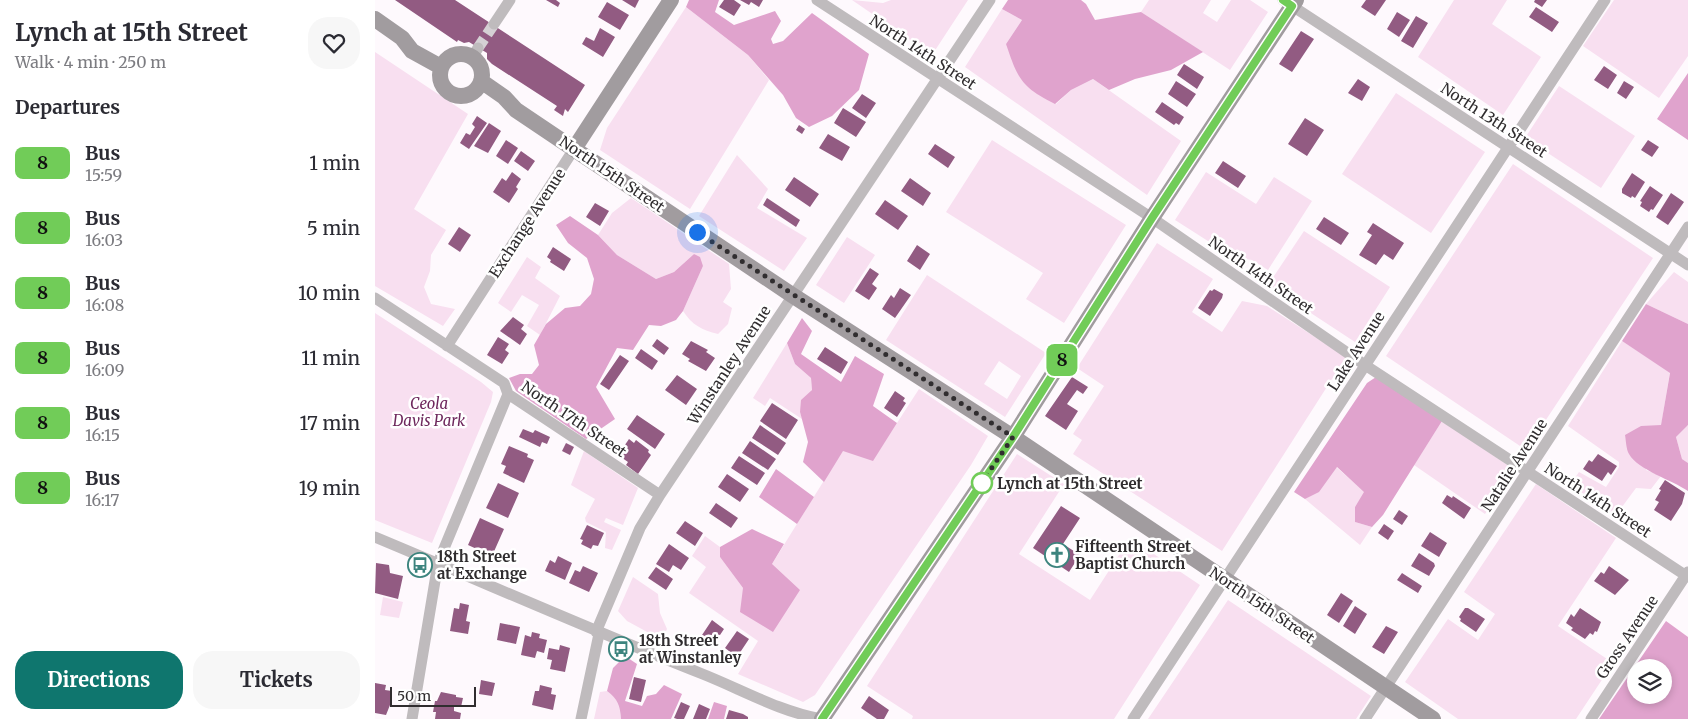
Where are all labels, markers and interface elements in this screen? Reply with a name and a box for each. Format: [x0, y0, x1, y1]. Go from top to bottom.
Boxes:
street label: North 14th Street [866, 10, 980, 94]
text: Lynch at 15th Street [15, 17, 248, 48]
button: heart [308, 17, 360, 69]
text: Walk · 4 min · 250 m [15, 52, 166, 72]
street label: North 13th Street [1437, 79, 1551, 162]
text: Departures [15, 95, 120, 119]
street label: North 15th Street [556, 132, 668, 216]
text: Bus [85, 141, 120, 165]
text: 8 [37, 151, 48, 174]
text: 1 min [309, 151, 360, 175]
text: 15:59 [85, 165, 122, 185]
street label: Exchange Avenue [485, 165, 569, 281]
text: Bus [85, 206, 120, 230]
text: 8 [37, 216, 48, 239]
text: 5 min [307, 216, 360, 240]
your location [685, 220, 710, 245]
text: 16:03 [85, 230, 123, 250]
street label: North 14th Street [1205, 232, 1317, 318]
text: Bus [85, 271, 120, 295]
text: 8 [37, 281, 48, 304]
text: 10 min [298, 281, 360, 305]
text: 16:08 [85, 295, 124, 315]
street label: Winstanley Avenue [683, 302, 775, 429]
street label: Lake Avenue [1323, 308, 1389, 394]
text: Bus [85, 336, 120, 360]
line badge: 8 [1046, 344, 1078, 376]
text: 8 [37, 346, 48, 369]
text: 11 min [301, 346, 360, 370]
text: 8 [1056, 348, 1068, 371]
text: 16:09 [85, 360, 124, 380]
street label: North 17th Street [518, 377, 630, 461]
park label: Ceola Davis Park [392, 394, 466, 430]
text: Bus [85, 401, 120, 425]
text: 8 [37, 411, 48, 434]
text: 17 min [300, 411, 360, 435]
street label: Natalie Avenue [1477, 415, 1551, 515]
text: 16:15 [85, 425, 120, 445]
street label: North 14th Street [1541, 458, 1655, 542]
text: Bus [85, 466, 120, 490]
marker: Lynch at 15th Street [971, 472, 993, 494]
place label: Lynch at 15th Street [997, 474, 1143, 493]
text: 8 [37, 476, 48, 499]
text: 19 min [299, 476, 360, 500]
text: 16:17 [85, 490, 120, 510]
place label: Fifteenth Street Baptist Church [1075, 537, 1191, 573]
church icon: Fifteenth Street Baptist Church [1044, 542, 1070, 568]
place label: 18th Street at Exchange [437, 547, 527, 583]
bus stop icon: 18th Street at Exchange [407, 552, 433, 578]
street label: North 15th Street [1206, 563, 1318, 647]
street label: Gross Avenue [1592, 592, 1662, 682]
place label: 18th Street at Winstanley [639, 631, 742, 667]
bus stop icon: 18th Street at Winstanley [608, 636, 634, 662]
button: Directions [15, 651, 183, 709]
button: Tickets [193, 651, 360, 709]
map controls [1627, 659, 1672, 704]
button: layers [1627, 659, 1672, 704]
scale bar [390, 684, 476, 707]
text: 50 m [397, 687, 431, 705]

